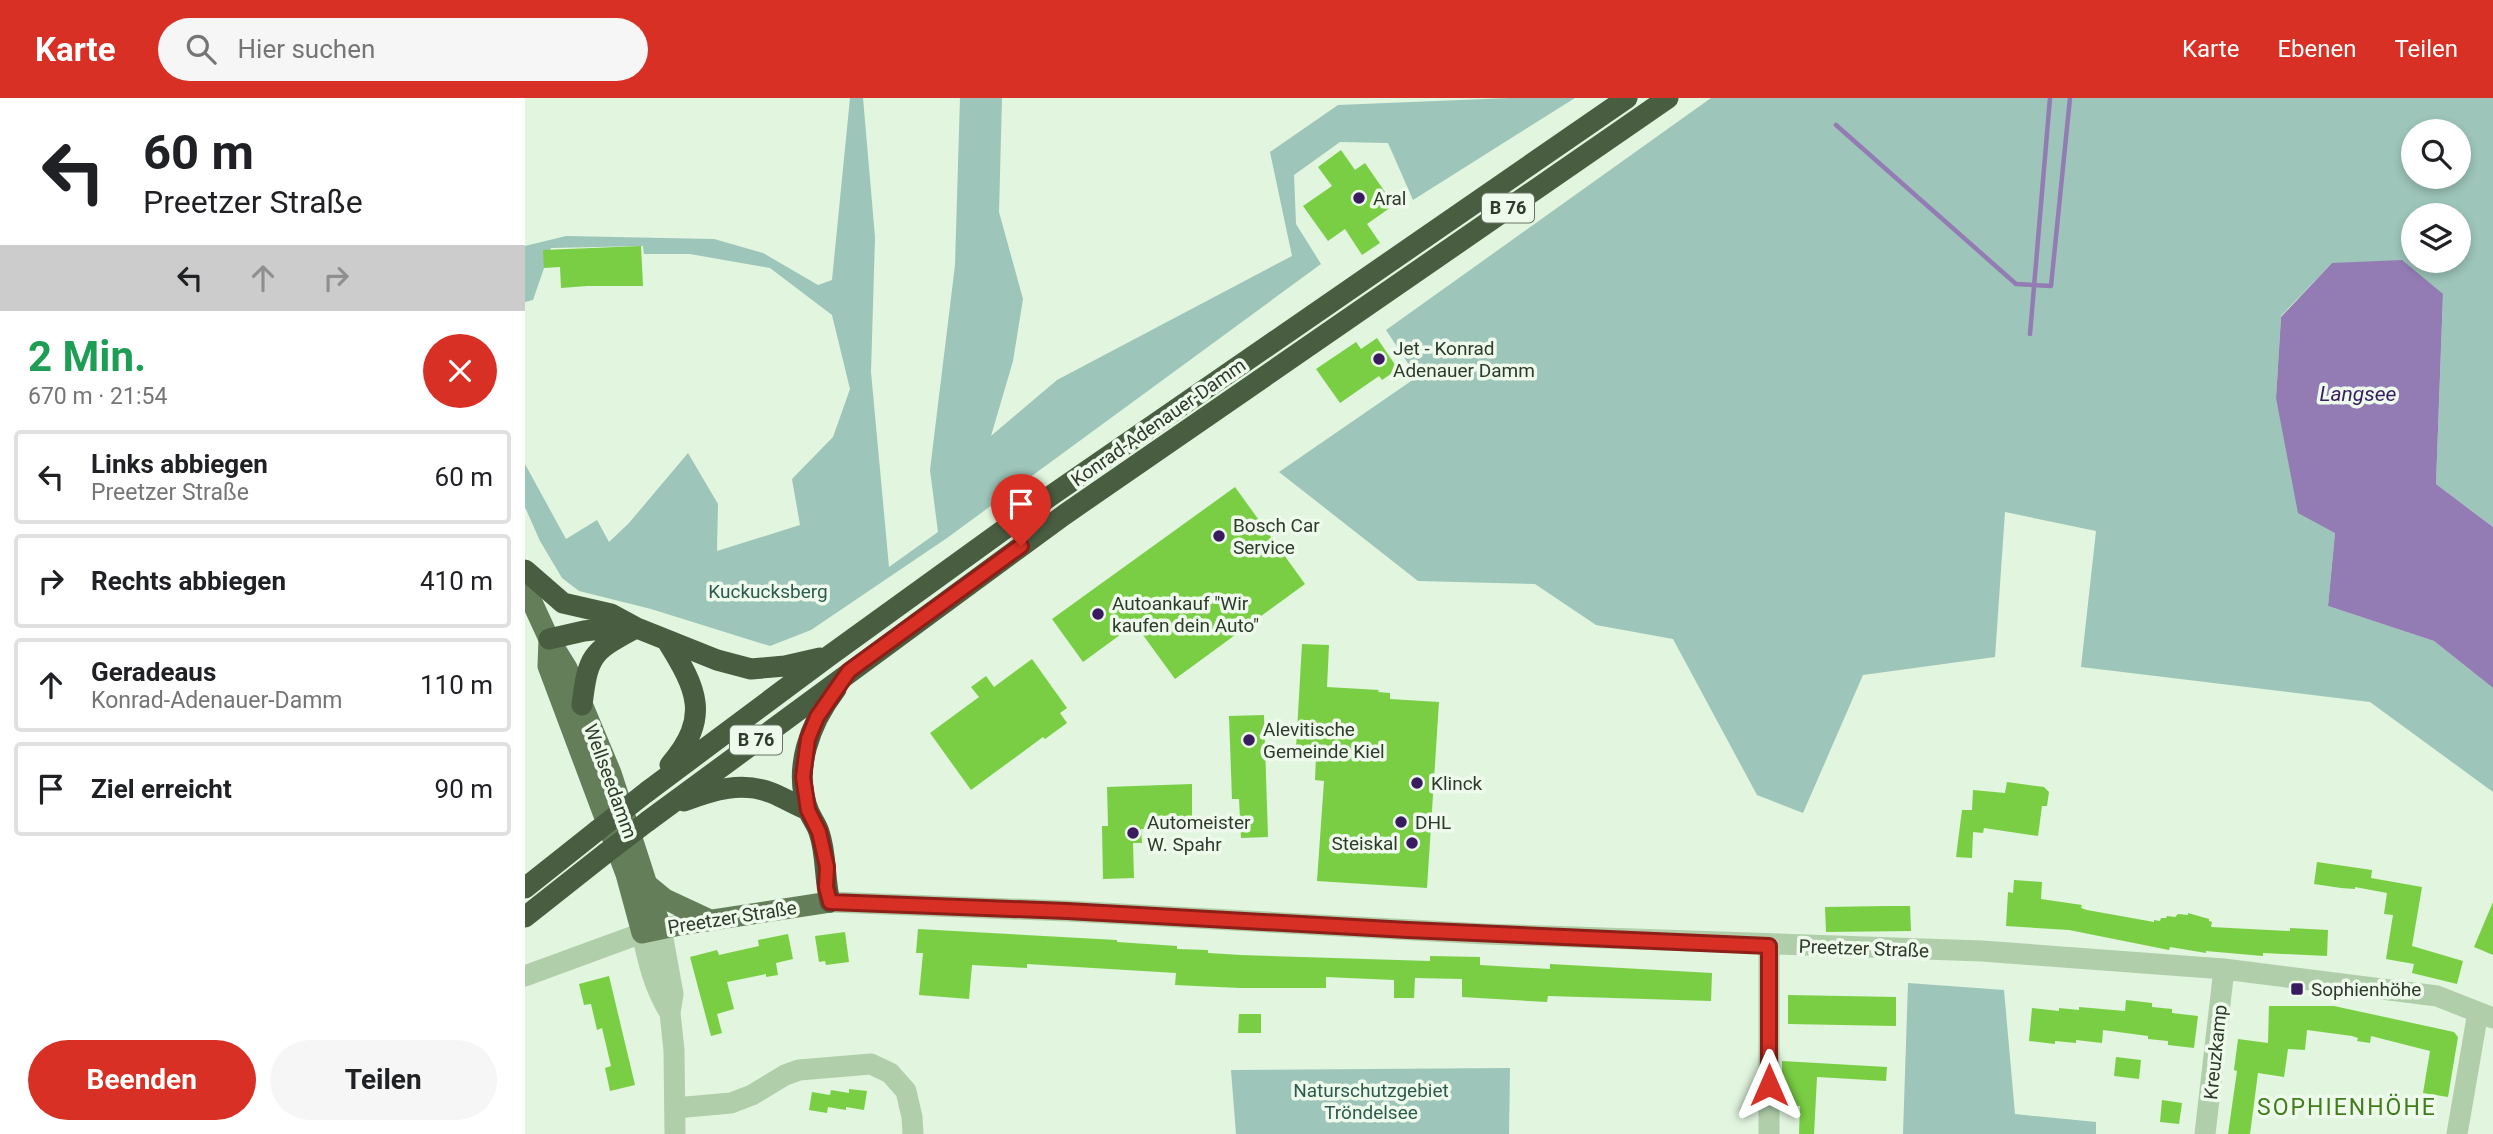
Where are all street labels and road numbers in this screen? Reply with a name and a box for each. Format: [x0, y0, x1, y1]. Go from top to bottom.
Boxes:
road number: B 76 [1482, 194, 1534, 222]
street label: Konrad-Adenauer-Damm [1067, 353, 1250, 491]
street label: Wellseedamm [579, 721, 642, 842]
road number: B 76 [730, 726, 782, 754]
street label: Preetzer Straße [666, 896, 798, 939]
street label: Preetzer Straße [1798, 935, 1930, 962]
street label: Kreuzkamp [2199, 1003, 2232, 1101]

